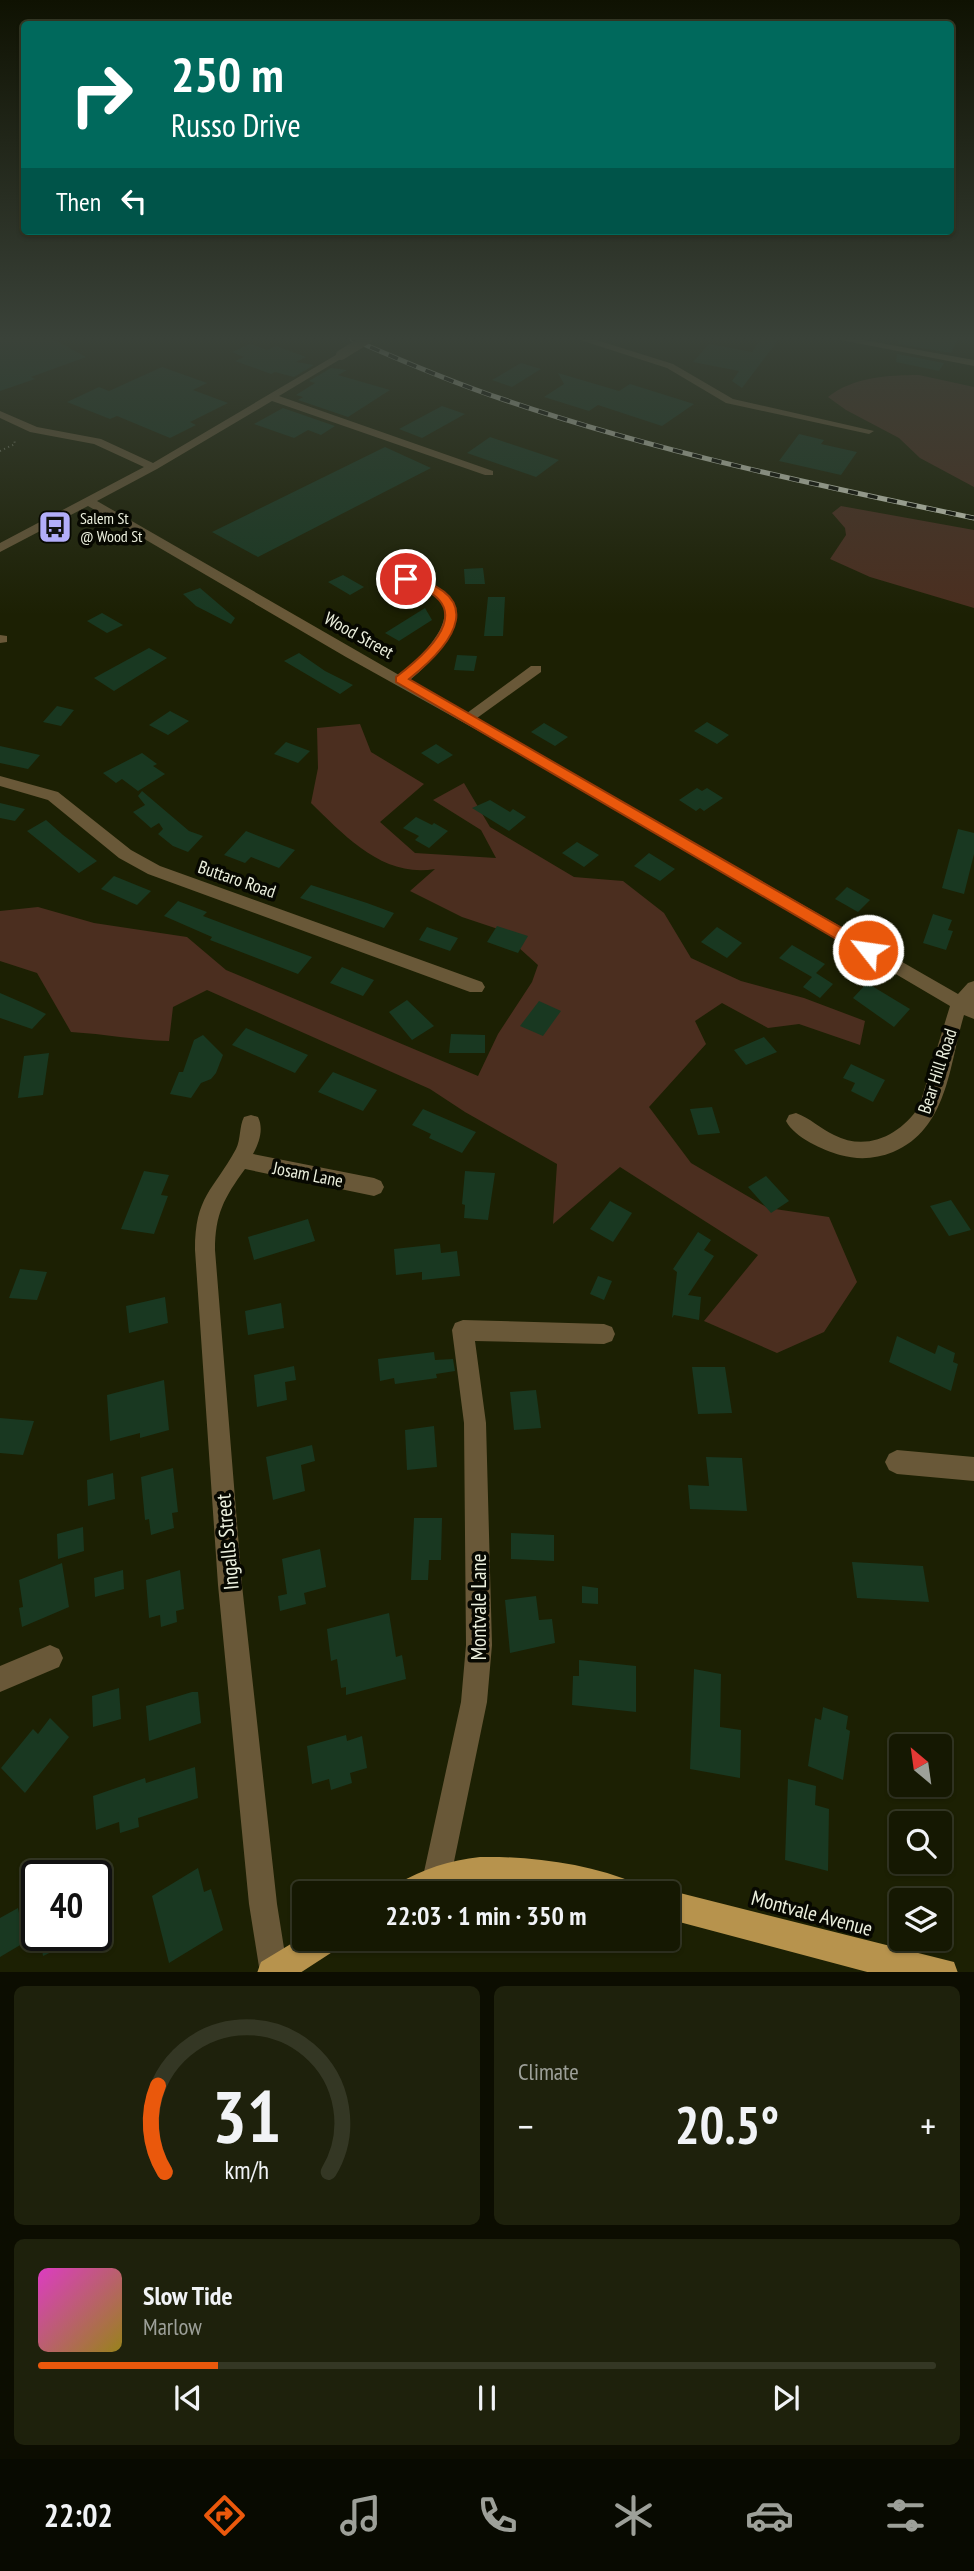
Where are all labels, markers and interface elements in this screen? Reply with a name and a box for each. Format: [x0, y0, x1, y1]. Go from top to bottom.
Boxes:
text: 250 m [171, 42, 284, 106]
icon: right [56, 49, 147, 140]
text: Russo Drive [171, 104, 301, 146]
icon: left [115, 182, 153, 220]
text: Then [56, 185, 101, 218]
bus stop icon: Salem St @ Wood St [36, 508, 74, 546]
place label: Salem St @ Wood St [80, 508, 143, 546]
pin [376, 549, 436, 609]
icon: arrive [387, 560, 425, 598]
street label: Wood Street [320, 607, 398, 663]
street label: Buttaro Road [195, 855, 279, 903]
position arrow [831, 913, 905, 987]
street label: Bear Hill Road [912, 1025, 962, 1117]
street label: Josam Lane [270, 1156, 345, 1192]
street label: Ingalls Street [209, 1493, 245, 1591]
street label: Montvale Lane [465, 1554, 492, 1660]
north arrow [889, 1734, 952, 1797]
map controls [889, 1734, 952, 1951]
button: search [889, 1811, 952, 1874]
speed limit sign: 40 [21, 1860, 112, 1951]
street label: Montvale Avenue [748, 1884, 876, 1942]
button: layers [889, 1888, 952, 1951]
text: 22:03 · 1 min · 350 m [386, 1899, 586, 1932]
text: Climate [518, 2057, 579, 2086]
text: 31 [212, 2068, 282, 2162]
text: 20.5° [675, 2091, 779, 2158]
text: − [518, 2101, 534, 2150]
text: + [920, 2101, 936, 2150]
text: km/h [225, 2153, 269, 2185]
text: Slow Tide [143, 2279, 233, 2312]
text: Marlow [143, 2312, 202, 2341]
icon: previous [169, 2379, 207, 2417]
icon: pause [468, 2379, 506, 2417]
icon: next [767, 2379, 805, 2417]
icon: directions [200, 2491, 249, 2540]
icon: music [336, 2491, 385, 2540]
icon: phone [473, 2491, 522, 2540]
icon: climate [609, 2491, 658, 2540]
icon: car [745, 2491, 794, 2540]
icon: filters [881, 2491, 930, 2540]
text: 22:02 [44, 2494, 113, 2536]

